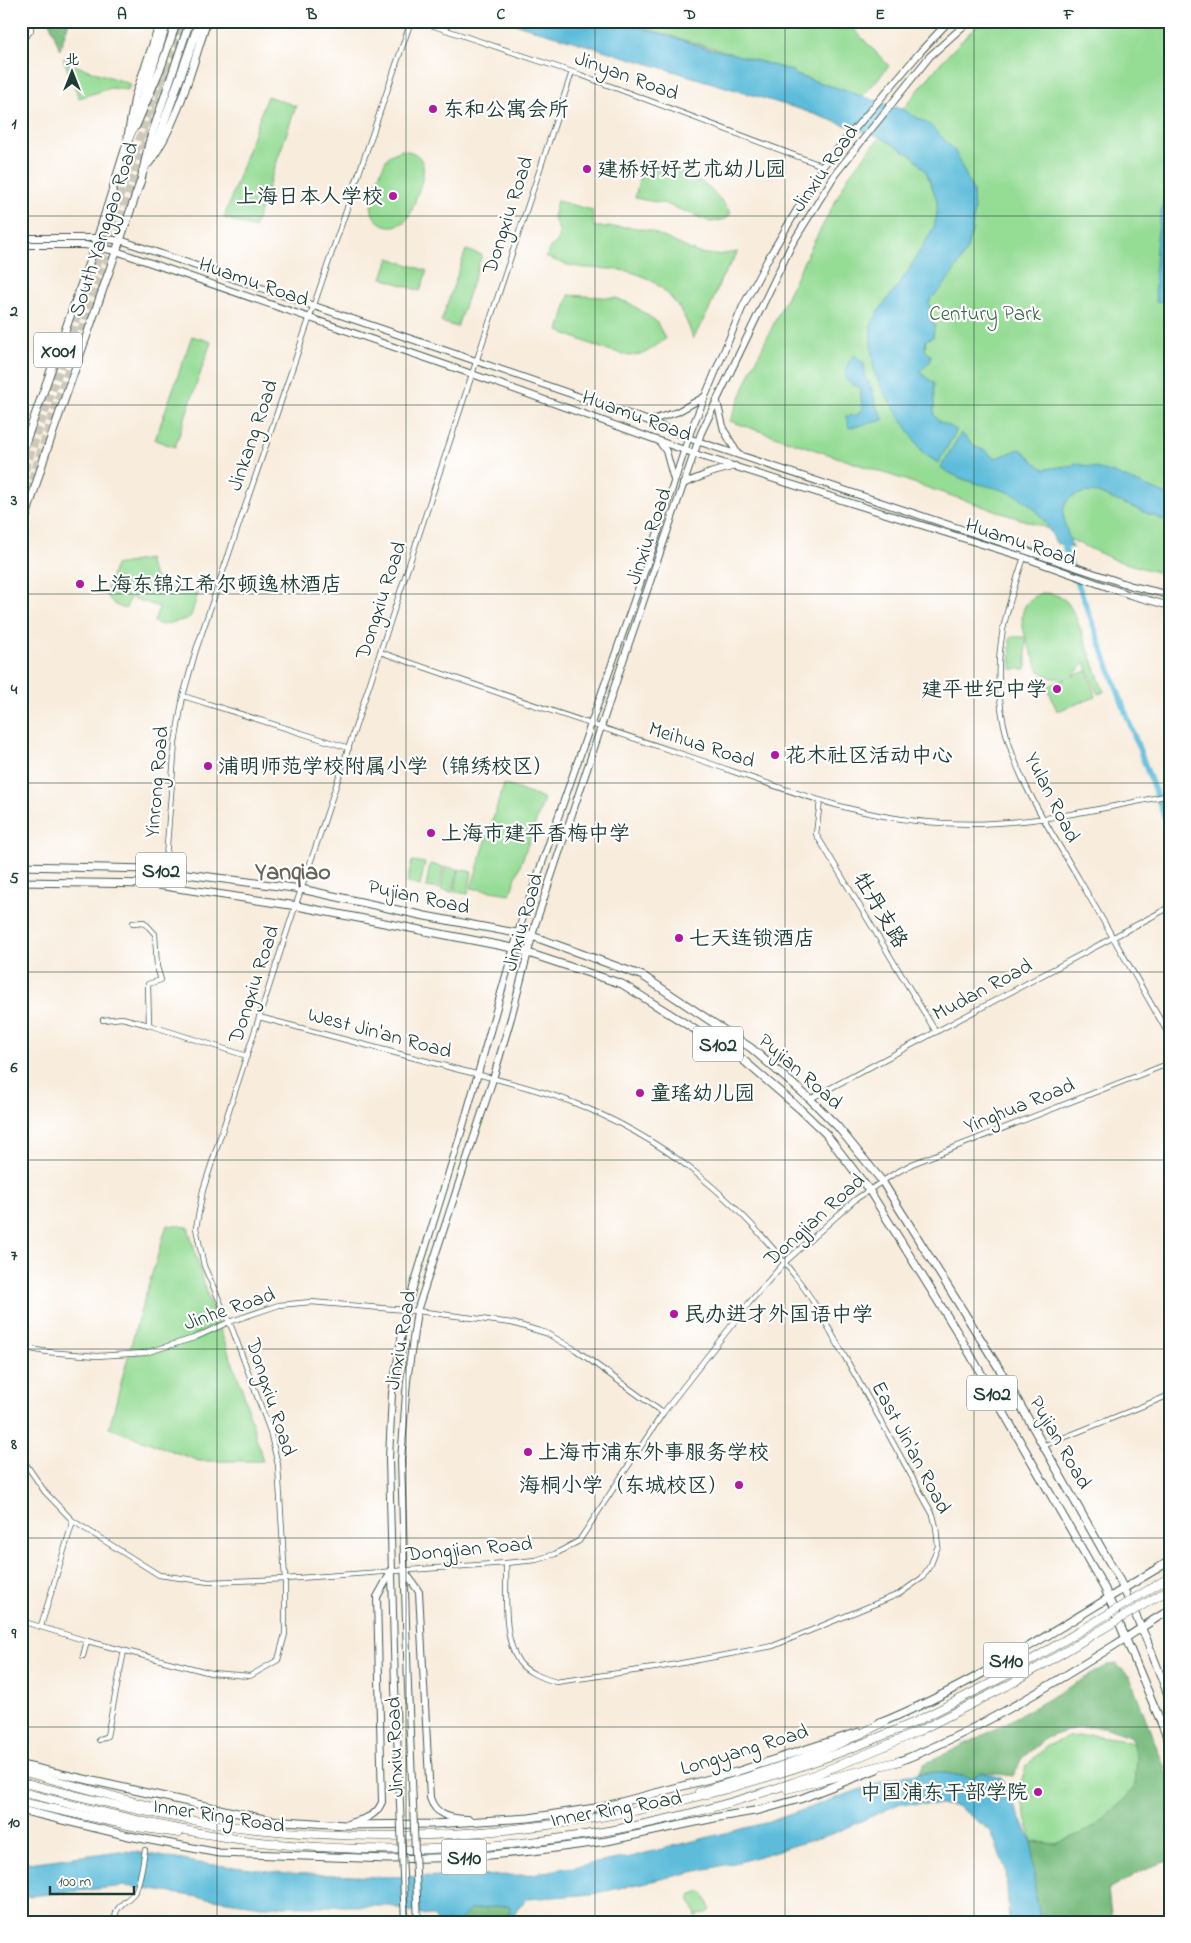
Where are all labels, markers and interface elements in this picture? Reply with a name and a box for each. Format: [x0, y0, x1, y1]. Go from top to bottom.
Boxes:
text: A [117, 3, 127, 27]
text: B [306, 3, 318, 27]
text: C [497, 3, 506, 27]
text: D [683, 3, 696, 27]
text: E [875, 3, 885, 27]
text: F [1063, 3, 1075, 27]
street label: Jinyan Road [569, 44, 683, 112]
north arrow [48, 48, 98, 98]
text: 北 [65, 50, 79, 71]
place label: 东和公寓会所 [443, 96, 569, 126]
marker: 东和公寓会所 [427, 103, 439, 115]
text: 1 [11, 112, 17, 136]
street label: Jinxiu Road [785, 119, 867, 219]
street label: South Yanggao Road [63, 138, 149, 321]
street label: Dongxiu Road [475, 153, 544, 280]
place label: 建桥好好艺术幼儿园 [597, 156, 786, 186]
marker: 建桥好好艺术幼儿园 [581, 163, 593, 175]
place label: 上海日本人学校 [236, 183, 383, 213]
marker: 上海日本人学校 [387, 190, 399, 202]
street label: Huamu Road [194, 250, 313, 316]
text: 2 [9, 300, 18, 324]
park label: Century Park [929, 300, 1042, 332]
road number: X001 [34, 332, 82, 368]
street label: Jinkang Road [221, 376, 289, 496]
street label: Huamu Road [577, 383, 695, 451]
street label: Jinxiu Road [619, 484, 680, 589]
text: 3 [10, 489, 18, 513]
street label: Huamu Road [961, 511, 1080, 575]
street label: Dongxiu Road [348, 538, 417, 665]
place label: 上海东锦江希尔顿逸林酒店 [90, 571, 342, 601]
marker: 上海东锦江希尔顿逸林酒店 [74, 578, 86, 590]
place label: 建平世纪中学 [921, 676, 1047, 706]
text: 4 [10, 678, 18, 702]
marker: 建平世纪中学 [1051, 683, 1063, 695]
street label: Meihua Road [644, 715, 759, 777]
street label: Yinrong Road [138, 725, 180, 839]
place label: 花木社区活动中心 [785, 742, 953, 772]
street label: Yulan Road [1016, 748, 1087, 848]
marker: 花木社区活动中心 [769, 749, 781, 761]
place label: 浦明师范学校附属小学（锦绣校区） [218, 753, 554, 783]
marker: 浦明师范学校附属小学（锦绣校区） [202, 760, 214, 772]
place label: 上海市建平香梅中学 [441, 820, 630, 850]
marker: 上海市建平香梅中学 [425, 827, 437, 839]
road number: S102 [136, 852, 186, 888]
district label: Yanqiao [254, 856, 331, 891]
text: 5 [9, 867, 19, 891]
street label: 牡丹支路 [845, 867, 914, 955]
street label: Jinxiu Road [496, 870, 552, 975]
street label: Pujian Road [365, 873, 472, 923]
street label: Dongxiu Road [221, 922, 290, 1049]
place label: 七天连锁酒店 [689, 925, 815, 955]
marker: 七天连锁酒店 [673, 932, 685, 944]
street label: Mudan Road [928, 952, 1038, 1030]
street label: West Jin'an Road [304, 1000, 455, 1068]
road number: S102 [693, 1026, 743, 1062]
street label: Pujian Road [751, 1027, 849, 1118]
text: 6 [9, 1056, 18, 1080]
street label: Yinghua Road [960, 1071, 1080, 1144]
place label: 童瑶幼儿园 [650, 1080, 755, 1110]
marker: 童瑶幼儿园 [634, 1087, 646, 1099]
street label: Dongjian Road [757, 1167, 874, 1276]
text: 7 [11, 1244, 18, 1268]
street label: Jinhe Road [180, 1280, 279, 1339]
street label: Jinxiu Road [378, 1288, 425, 1392]
place label: 民办进才外国语中学 [684, 1301, 873, 1331]
marker: 民办进才外国语中学 [668, 1308, 680, 1320]
street label: Dongxiu Road [235, 1334, 303, 1461]
street label: East Jin'an Road [863, 1376, 958, 1520]
road number: S102 [967, 1376, 1017, 1410]
street label: Pujian Road [1020, 1391, 1098, 1495]
text: 8 [10, 1433, 17, 1457]
place label: 上海市浦东外事服务学校 [538, 1439, 769, 1469]
marker: 上海市浦东外事服务学校 [522, 1446, 534, 1458]
place label: 海桐小学（东城校区） [519, 1472, 729, 1502]
marker: 海桐小学（东城校区） [733, 1479, 745, 1491]
street label: Dongjian Road [404, 1530, 534, 1573]
text: 9 [11, 1622, 17, 1646]
road number: S110 [984, 1642, 1028, 1678]
street label: Jinxiu Road [379, 1696, 413, 1798]
street label: Longyang Road [677, 1717, 813, 1787]
place label: 中国浦东干部学院 [860, 1779, 1028, 1809]
street label: Inner Ring Road [548, 1784, 685, 1838]
marker: 中国浦东干部学院 [1032, 1786, 1044, 1798]
street label: Inner Ring Road [150, 1792, 287, 1844]
text: 10 [8, 1811, 20, 1835]
road number: S110 [442, 1840, 486, 1874]
scale bar [50, 1863, 134, 1895]
text: 100 m [58, 1871, 91, 1893]

